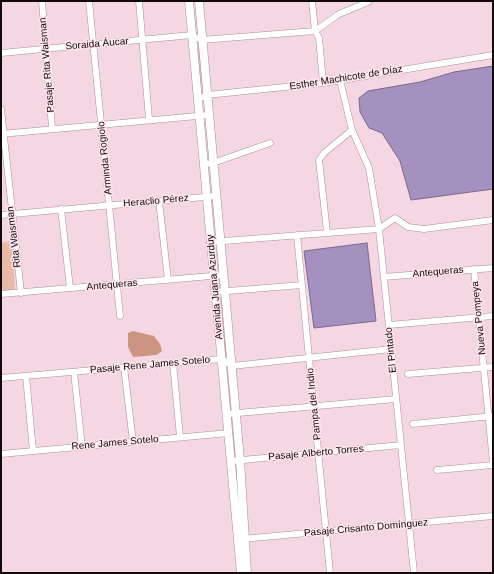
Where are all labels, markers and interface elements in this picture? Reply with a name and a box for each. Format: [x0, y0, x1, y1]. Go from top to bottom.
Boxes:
street label: Pasaje Rita Waisman [37, 17, 57, 113]
street label: Soraida Áucar [65, 35, 129, 53]
street label: Esther Machicote de Díaz [289, 63, 403, 93]
street label: Arminda Rogiolo [95, 121, 115, 195]
street label: Heraclio Pérez [123, 192, 189, 210]
street label: Rita Waisman [4, 206, 24, 268]
street label: Avenida Juana Azurduy [204, 234, 226, 340]
street label: Antequeras [412, 264, 464, 280]
street label: Antequeras [86, 277, 138, 293]
street label: Nueva Pompeya [469, 281, 489, 355]
street label: El Pintado [383, 327, 399, 373]
street label: Pasaje Rene James Sotelo [89, 354, 211, 376]
street label: Pampa del Indio [304, 367, 324, 441]
street label: Rene James Sotelo [71, 433, 159, 453]
street label: Pasaje Alberto Torres [268, 443, 364, 463]
street label: Pasaje Crisanto Domínguez [303, 517, 429, 539]

